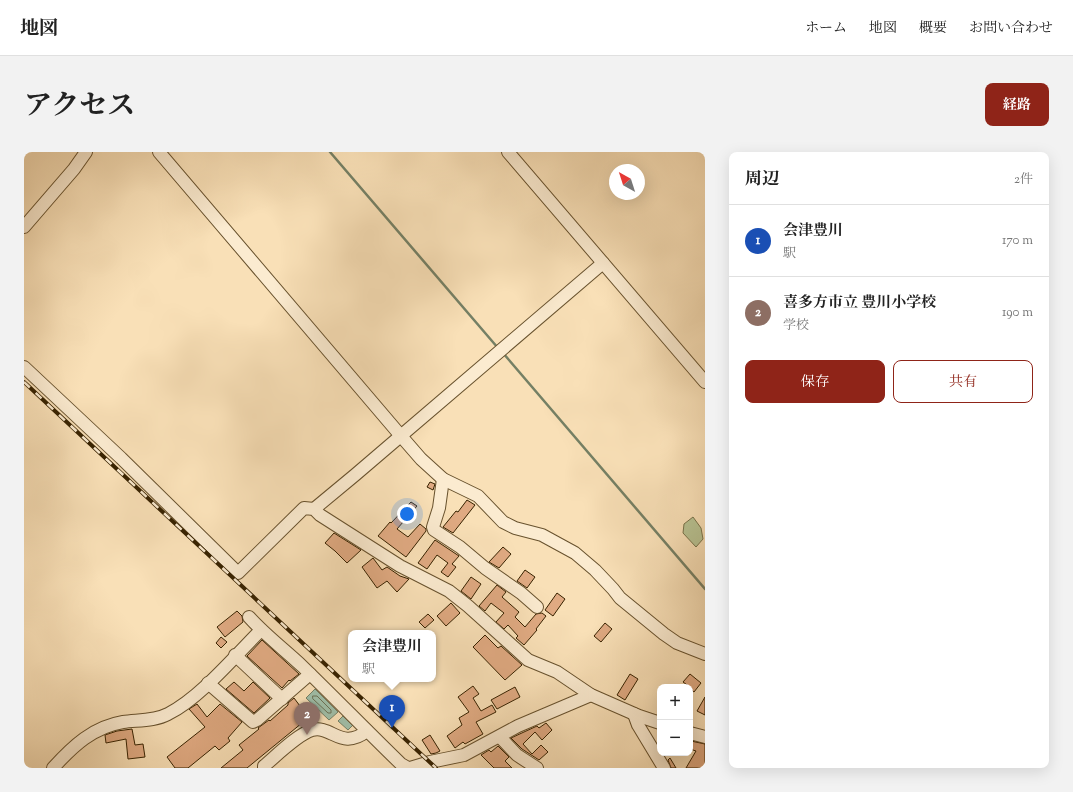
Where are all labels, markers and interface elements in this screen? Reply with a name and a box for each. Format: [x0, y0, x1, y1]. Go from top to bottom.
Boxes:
text: 地図 [20, 16, 58, 43]
text: ホーム [805, 19, 847, 39]
text: 地図 [869, 19, 897, 39]
text: 概要 [919, 19, 947, 39]
text: お問い合わせ [969, 19, 1053, 39]
button: 経路 [985, 83, 1049, 126]
text: アクセス [24, 87, 135, 127]
north arrow [609, 164, 645, 200]
text: 周辺 [745, 168, 779, 192]
text: 2件 [1014, 171, 1033, 189]
text: 会津豊川 [783, 221, 843, 242]
text: 1 [756, 232, 760, 250]
text: 170 m [1002, 232, 1033, 250]
text: 駅 [783, 245, 796, 263]
text: 喜多方市立 豊川小学校 [783, 293, 936, 314]
text: 2 [755, 304, 761, 322]
text: 190 m [1002, 304, 1033, 322]
text: 学校 [783, 317, 809, 335]
button: 保存 [745, 360, 885, 403]
button: 共有 [893, 360, 1033, 403]
your location [397, 504, 417, 524]
popup [348, 630, 436, 682]
text: 会津豊川 [362, 637, 422, 658]
text: 駅 [362, 661, 375, 679]
map controls [657, 684, 693, 756]
button: + [657, 684, 693, 720]
pin: 1 [379, 695, 405, 728]
pin: 2 [294, 702, 320, 735]
button: − [657, 720, 693, 756]

